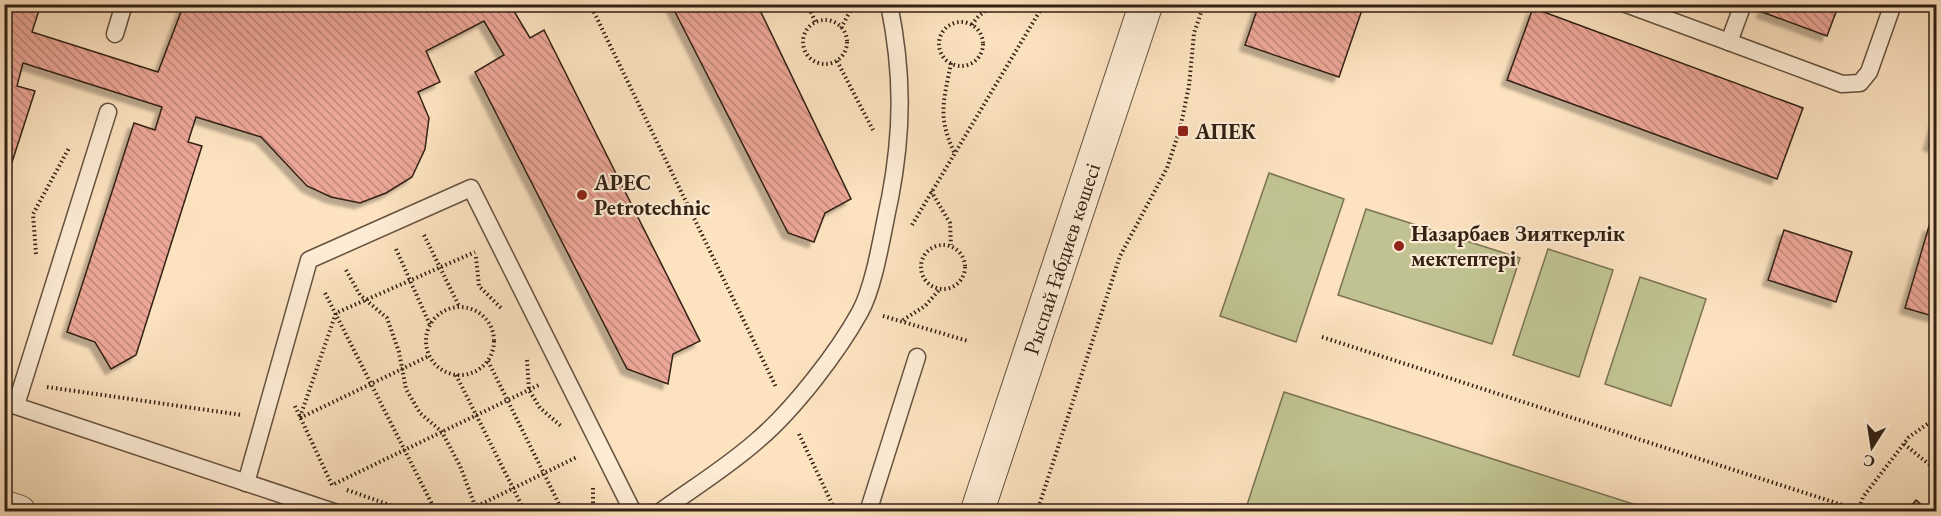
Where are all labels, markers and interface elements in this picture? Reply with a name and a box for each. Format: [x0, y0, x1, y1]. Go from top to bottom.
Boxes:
place label: АПЕК [1194, 117, 1257, 146]
marker: АПЕК [1176, 124, 1190, 138]
street label: Рыспай Ғабдиев көшесі [1016, 159, 1107, 358]
place label: APEC Petrotechnic [593, 168, 710, 222]
marker: APEC Petrotechnic [575, 188, 589, 202]
place label: Назарбаев Зияткерлік мектептері [1411, 219, 1626, 273]
marker: Назарбаев Зияткерлік мектептері [1392, 239, 1406, 253]
north arrow [1842, 417, 1902, 477]
text: С [1861, 450, 1877, 473]

